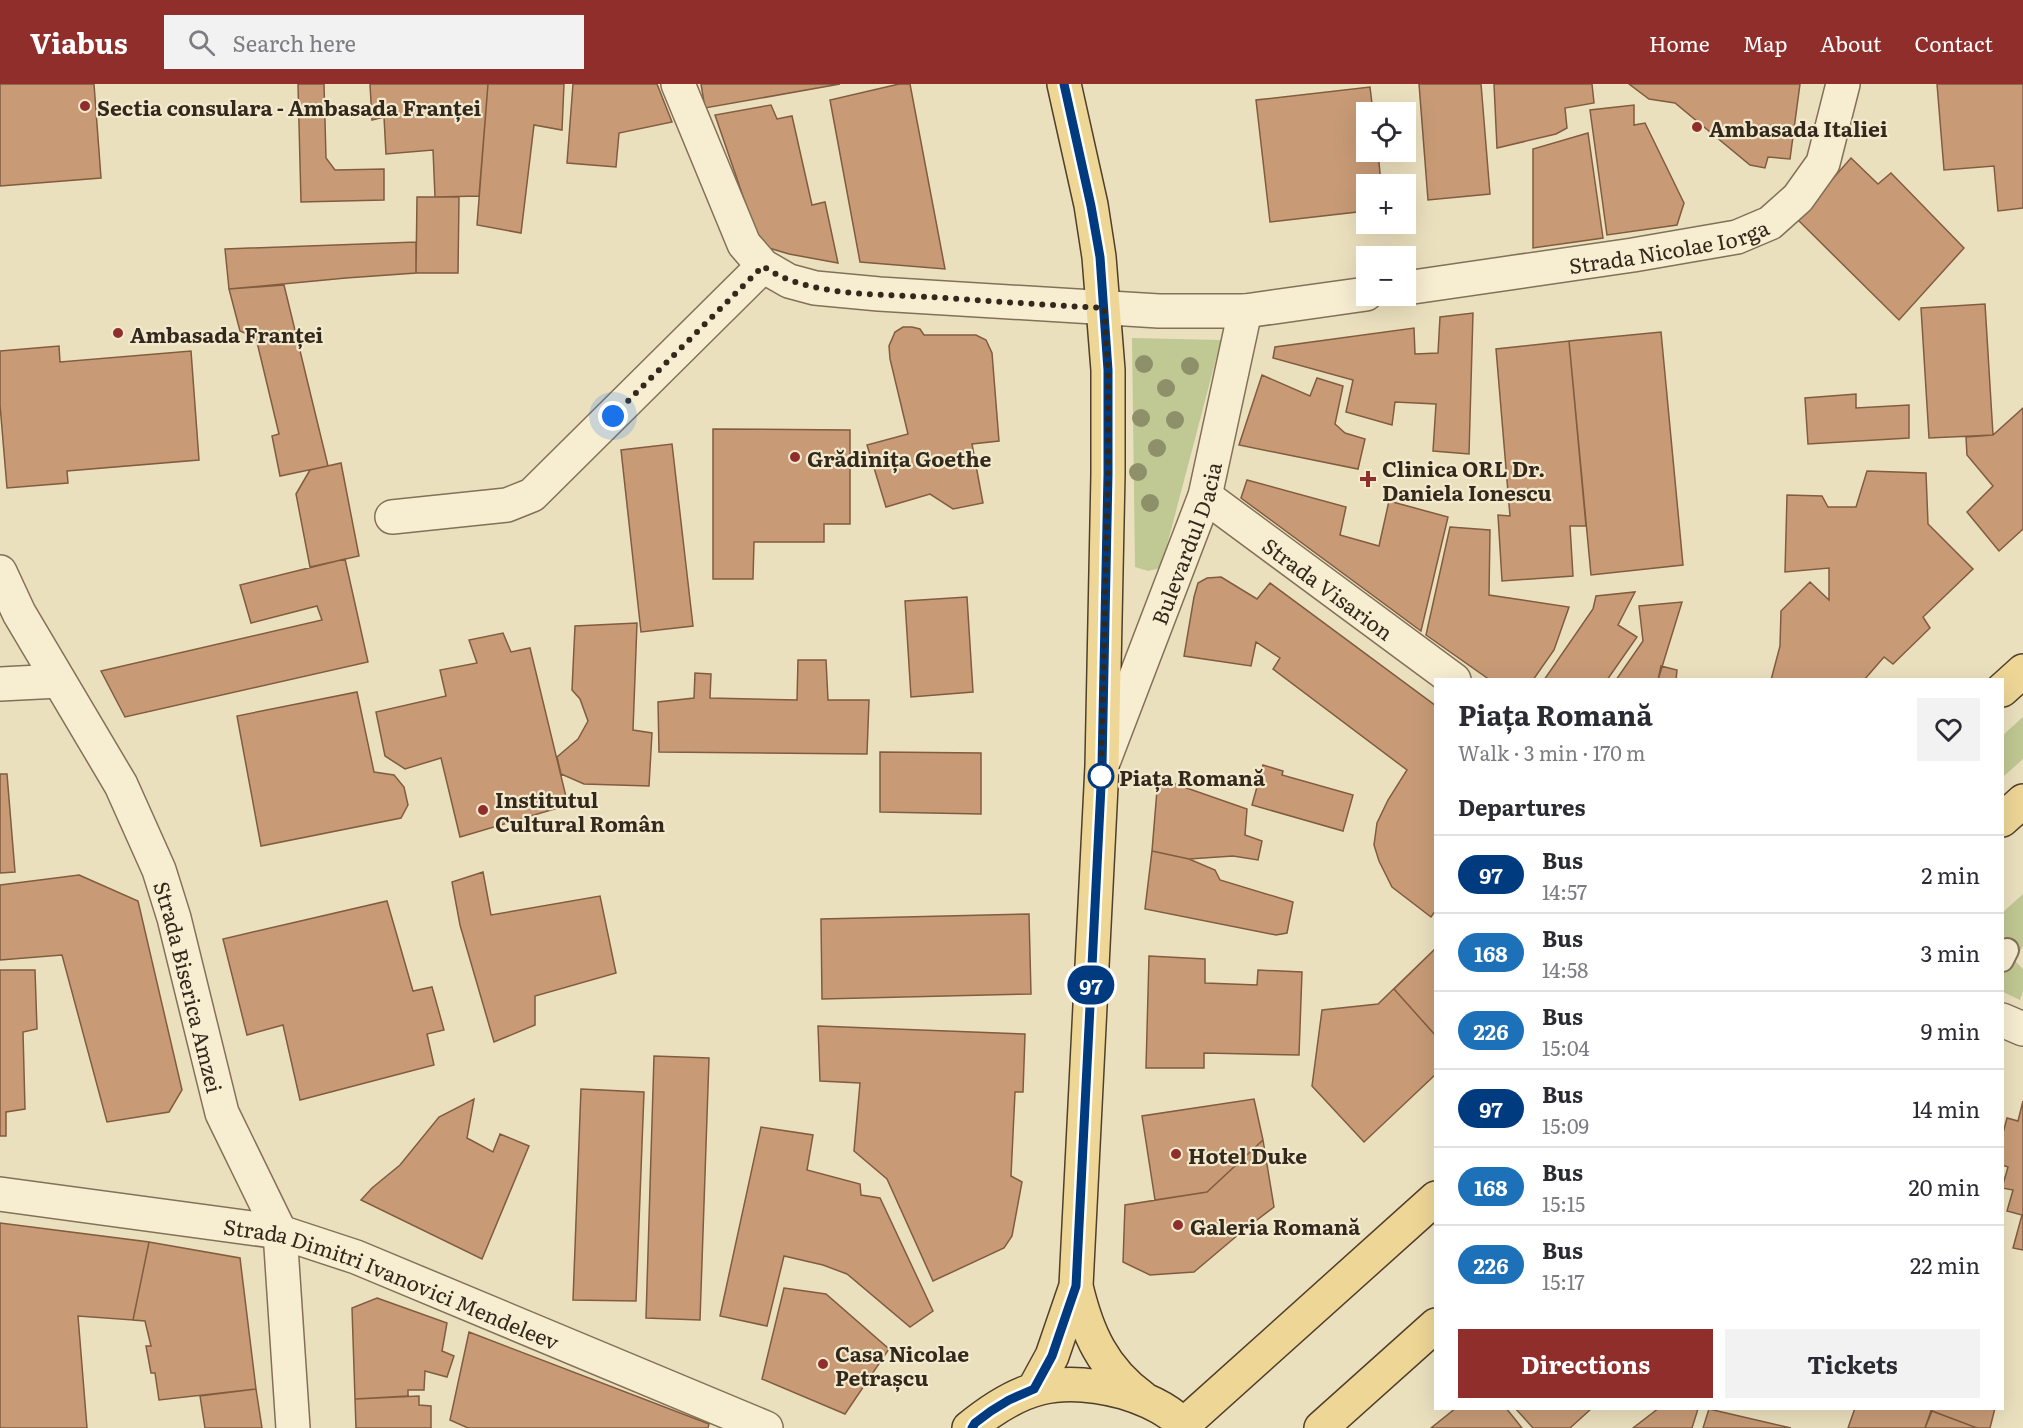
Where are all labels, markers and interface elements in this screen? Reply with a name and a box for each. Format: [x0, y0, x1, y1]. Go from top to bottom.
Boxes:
search box [164, 15, 584, 69]
text: Viabus [30, 21, 128, 63]
icon: search [185, 26, 218, 59]
text: Search here [233, 26, 356, 59]
text: Home [1649, 27, 1710, 58]
text: Map [1743, 27, 1787, 58]
text: About [1820, 27, 1882, 58]
text: Contact [1915, 27, 1993, 58]
place label: Sectia consulara - Ambasada Franței [97, 91, 482, 123]
marker: Sectia consulara - Ambasada Franței [78, 99, 92, 113]
map controls [1356, 102, 1416, 306]
button: locate [1356, 102, 1416, 162]
place label: Ambasada Italiei [1709, 112, 1888, 143]
marker: Ambasada Italiei [1690, 120, 1704, 134]
button: + [1356, 174, 1416, 234]
street label: Strada Nicolae Iorga [1567, 210, 1774, 280]
button: − [1356, 246, 1416, 306]
place label: Ambasada Franței [130, 318, 324, 350]
marker: Ambasada Franței [111, 326, 125, 340]
your location [598, 401, 628, 431]
place label: Grădinița Goethe [807, 442, 992, 474]
marker: Grădinița Goethe [788, 450, 802, 464]
place label: Clinica ORL Dr. Daniela Ionescu [1382, 452, 1552, 507]
street label: Bulevardul Dacia [1142, 458, 1228, 629]
marker: Clinica ORL Dr. Daniela Ionescu [1359, 470, 1377, 488]
street label: Strada Visarion [1257, 529, 1401, 646]
text: Piața Romană [1458, 693, 1653, 735]
button: heart [1917, 698, 1980, 761]
text: Walk · 3 min · 170 m [1458, 737, 1645, 767]
place label: Piața Romană [1119, 761, 1266, 793]
marker: Piața Romană [1088, 763, 1114, 789]
place label: Institutul Cultural Român [495, 783, 666, 838]
text: Departures [1458, 790, 1585, 823]
marker: Institutul Cultural Român [476, 803, 490, 817]
text: Bus [1542, 843, 1583, 876]
text: 2 min [1921, 858, 1980, 891]
text: 97 [1479, 859, 1503, 890]
text: 14:57 [1542, 876, 1587, 906]
street label: Strada Biserica Amzei [148, 877, 232, 1096]
text: Bus [1542, 921, 1583, 954]
text: 3 min [1920, 936, 1980, 969]
text: 168 [1474, 937, 1508, 968]
text: 14:58 [1542, 954, 1588, 984]
line badge: 97 [1064, 966, 1118, 1004]
text: 97 [1079, 970, 1103, 1001]
text: Bus [1542, 999, 1583, 1032]
text: 9 min [1921, 1014, 1980, 1047]
text: 226 [1474, 1015, 1508, 1046]
text: 15:04 [1542, 1032, 1590, 1062]
text: Bus [1542, 1077, 1583, 1110]
text: 14 min [1912, 1092, 1980, 1125]
text: 97 [1479, 1093, 1503, 1124]
text: 15:09 [1542, 1110, 1589, 1140]
place label: Hotel Duke [1188, 1139, 1307, 1170]
marker: Hotel Duke [1169, 1147, 1183, 1161]
text: Bus [1542, 1155, 1583, 1188]
text: 20 min [1908, 1170, 1980, 1203]
text: 168 [1474, 1171, 1508, 1202]
text: 15:15 [1542, 1188, 1585, 1218]
street label: Strada Dimitri Ivanovici Mendeleev [222, 1209, 565, 1356]
place label: Galeria Romană [1190, 1210, 1361, 1241]
marker: Galeria Romană [1171, 1218, 1185, 1232]
text: Bus [1542, 1233, 1583, 1266]
text: 22 min [1910, 1248, 1980, 1281]
text: 226 [1474, 1249, 1508, 1280]
text: 15:17 [1542, 1266, 1585, 1296]
button: Directions [1458, 1329, 1713, 1398]
button: Tickets [1725, 1329, 1980, 1398]
place label: Casa Nicolae Petrașcu [835, 1337, 969, 1393]
marker: Casa Nicolae Petrașcu [816, 1357, 830, 1371]

